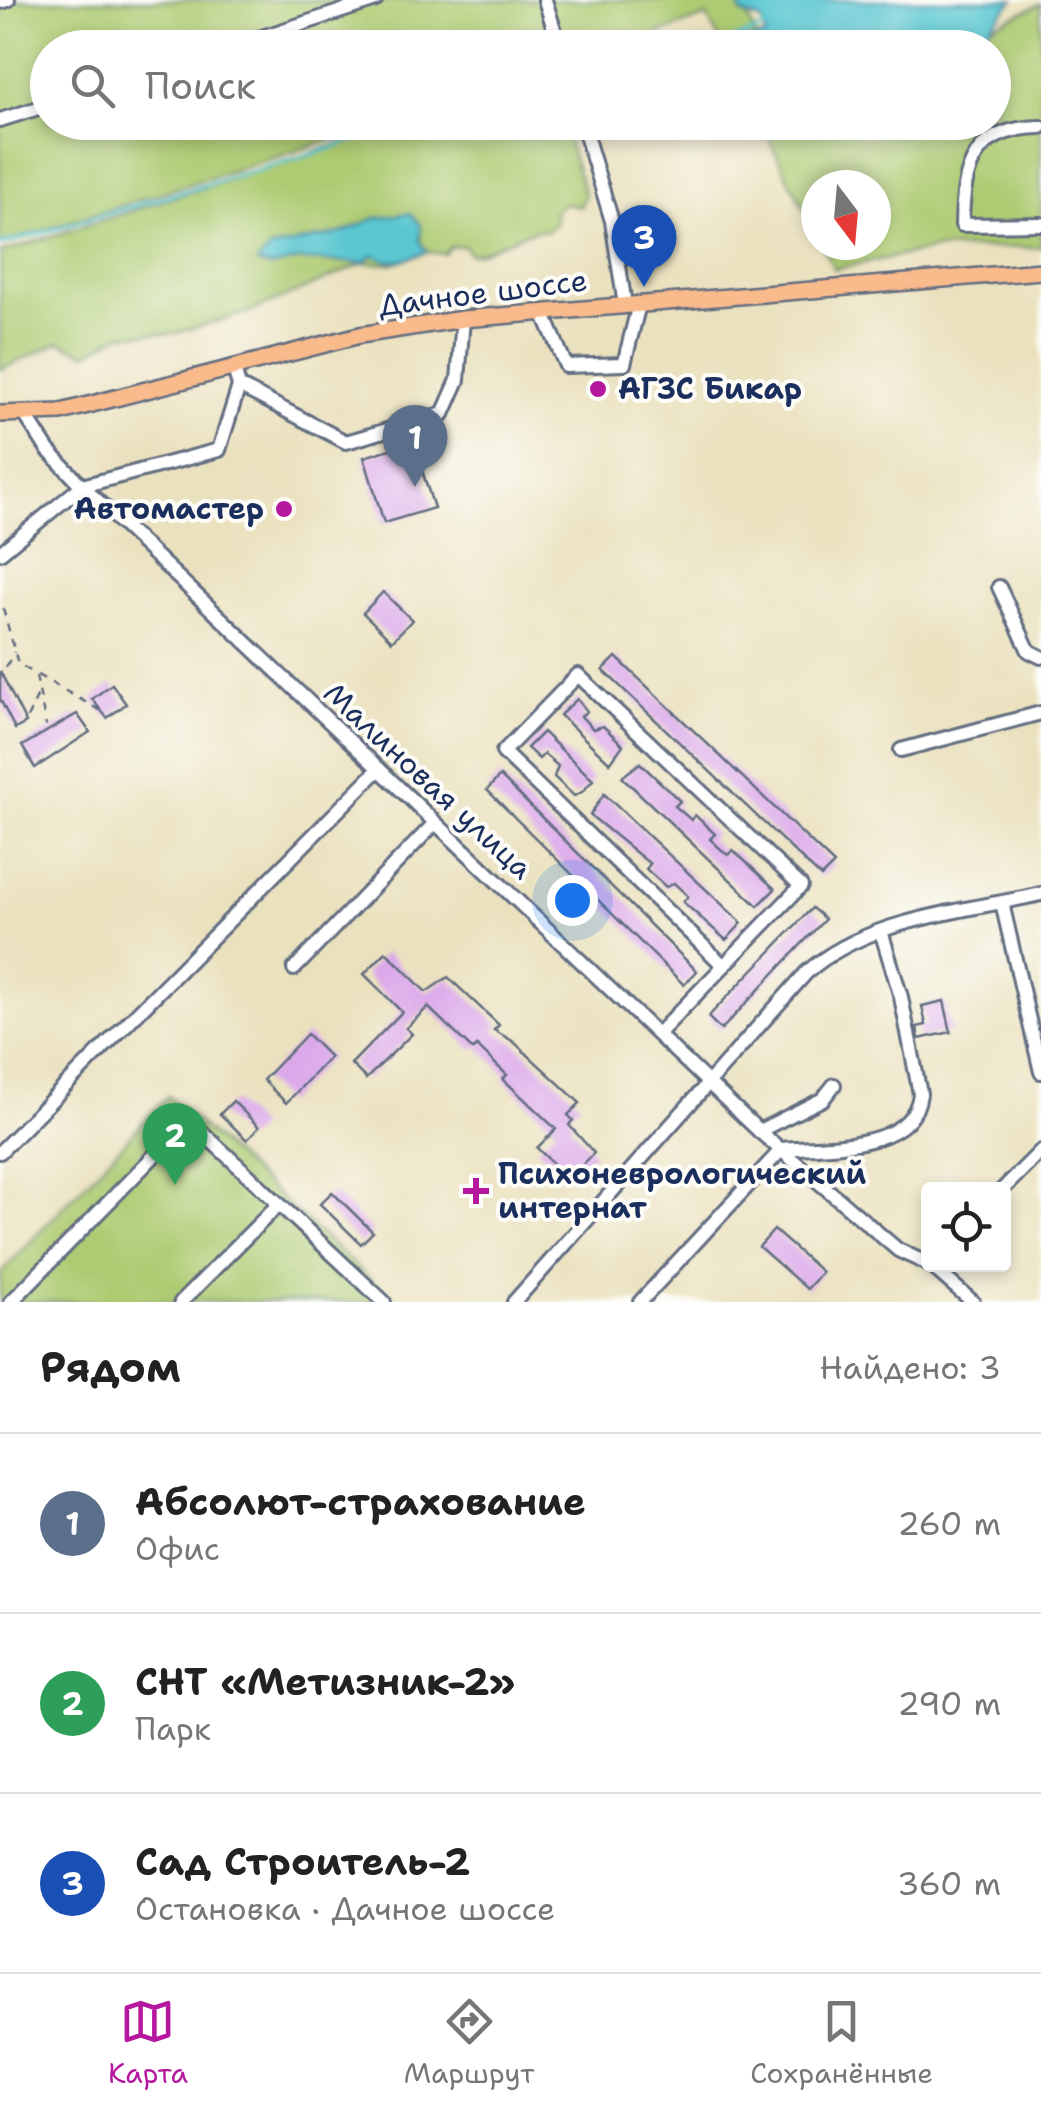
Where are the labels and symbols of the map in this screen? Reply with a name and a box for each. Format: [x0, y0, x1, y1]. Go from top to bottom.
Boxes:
north arrow [801, 170, 891, 260]
pin: 3 [612, 204, 676, 287]
street label: Дачное шоссе [376, 259, 590, 326]
place label: АГЗС Бикар [618, 368, 802, 409]
marker: АГЗС Бикар [587, 378, 609, 400]
pin: 1 [382, 404, 448, 487]
place label: Автомастер [74, 488, 264, 529]
marker: Автомастер [273, 498, 295, 520]
street label: Малиновая улица [315, 673, 542, 889]
your location [547, 875, 598, 926]
pin: 2 [142, 1102, 208, 1185]
place label: Психоневрологический интернат [498, 1153, 867, 1228]
marker: Психоневрологический интернат [463, 1178, 489, 1204]

